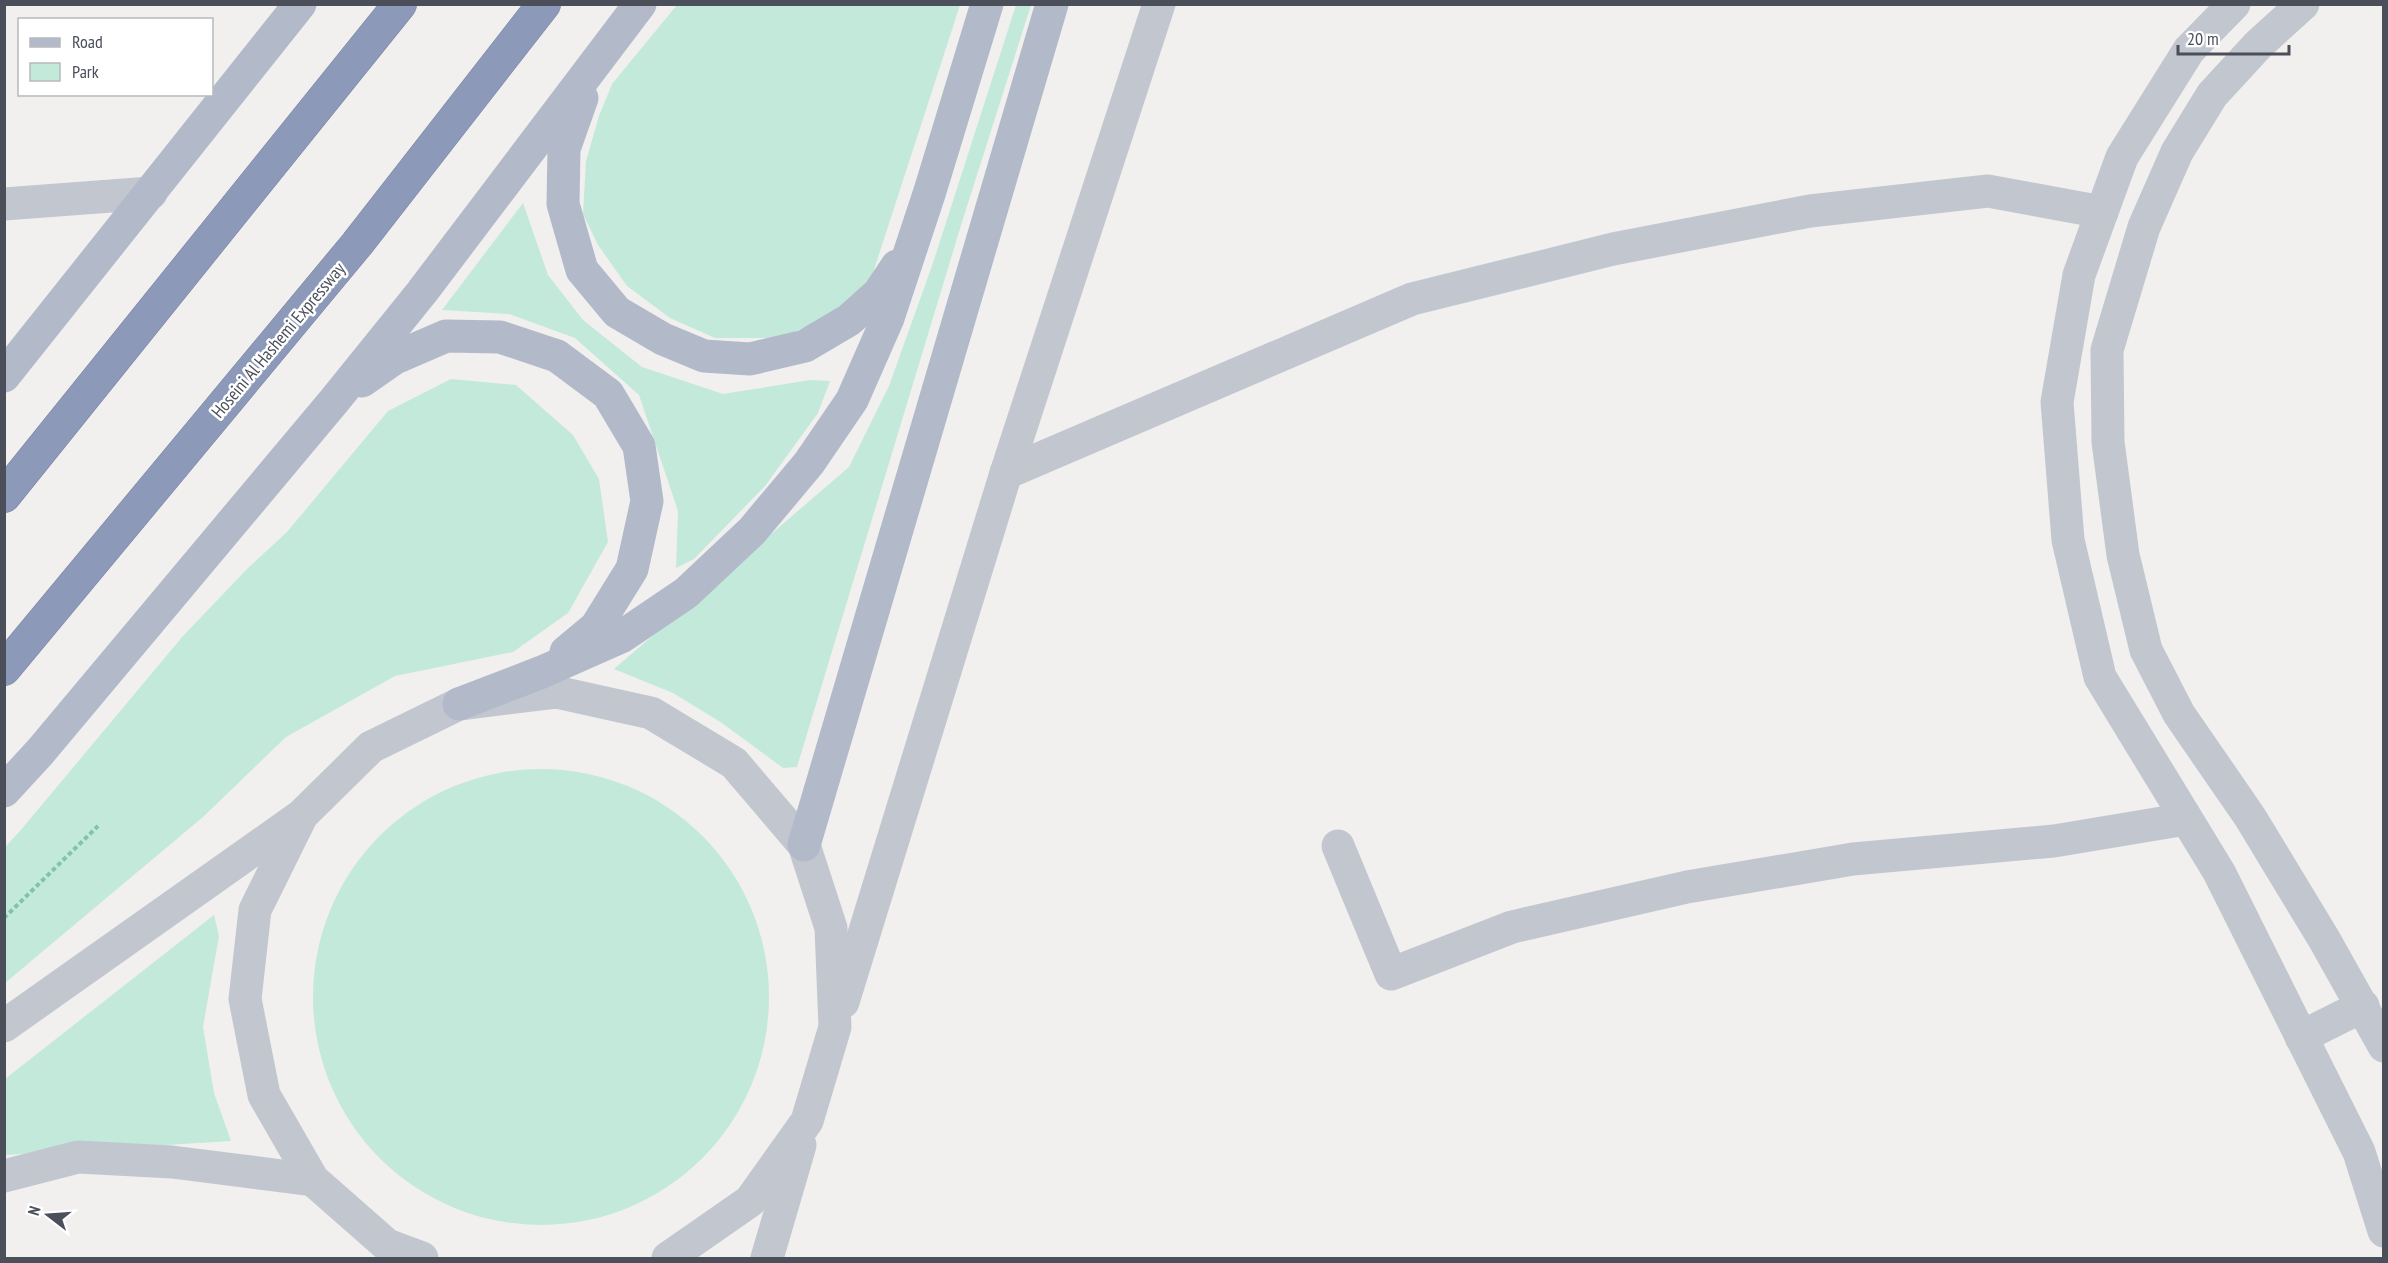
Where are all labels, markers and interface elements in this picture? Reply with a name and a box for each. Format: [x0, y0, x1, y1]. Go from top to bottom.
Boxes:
legend [18, 18, 213, 96]
scale bar [2178, 18, 2289, 56]
text: 20 m [2187, 27, 2219, 50]
text: Road [72, 30, 103, 53]
text: Park [72, 60, 99, 83]
street label: Hoseini Al Hashemi Expressway [206, 257, 350, 423]
north arrow [18, 1185, 78, 1245]
text: N [23, 1204, 44, 1218]

